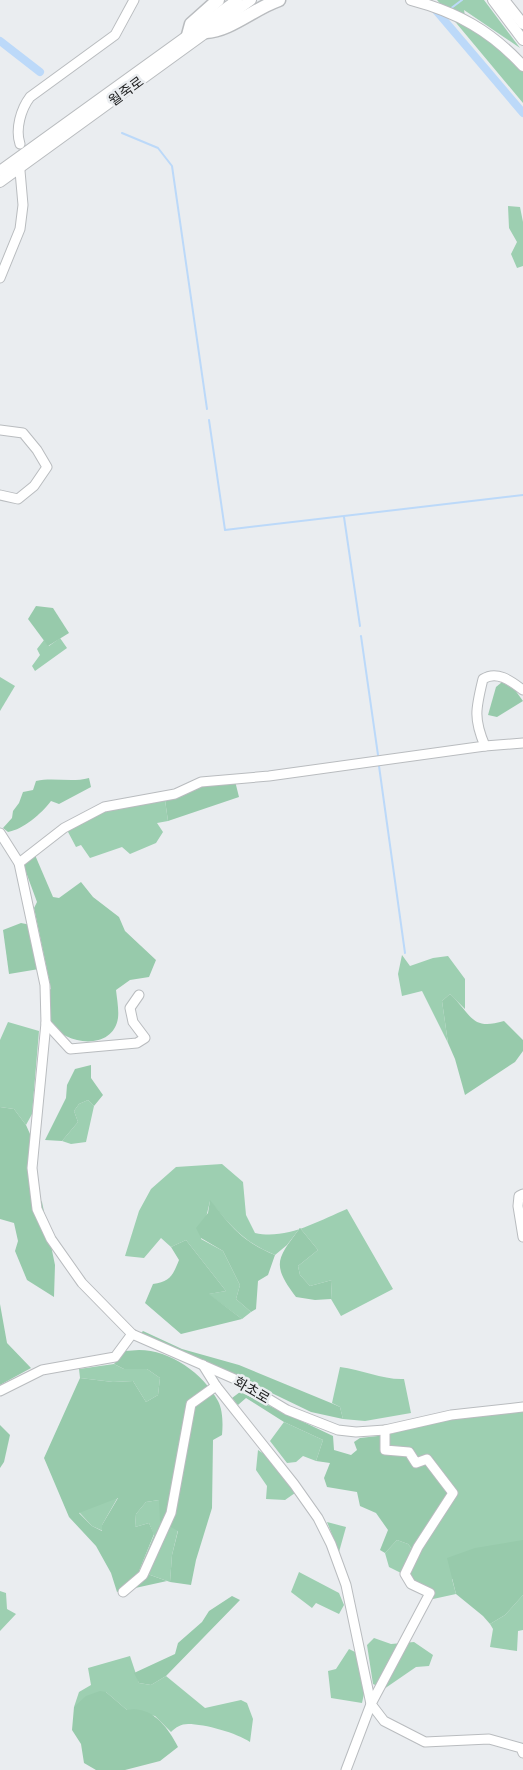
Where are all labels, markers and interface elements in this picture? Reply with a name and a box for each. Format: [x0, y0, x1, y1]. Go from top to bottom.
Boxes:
street label: 월죽로 [104, 71, 148, 110]
street label: 화초로 [230, 1372, 274, 1408]

